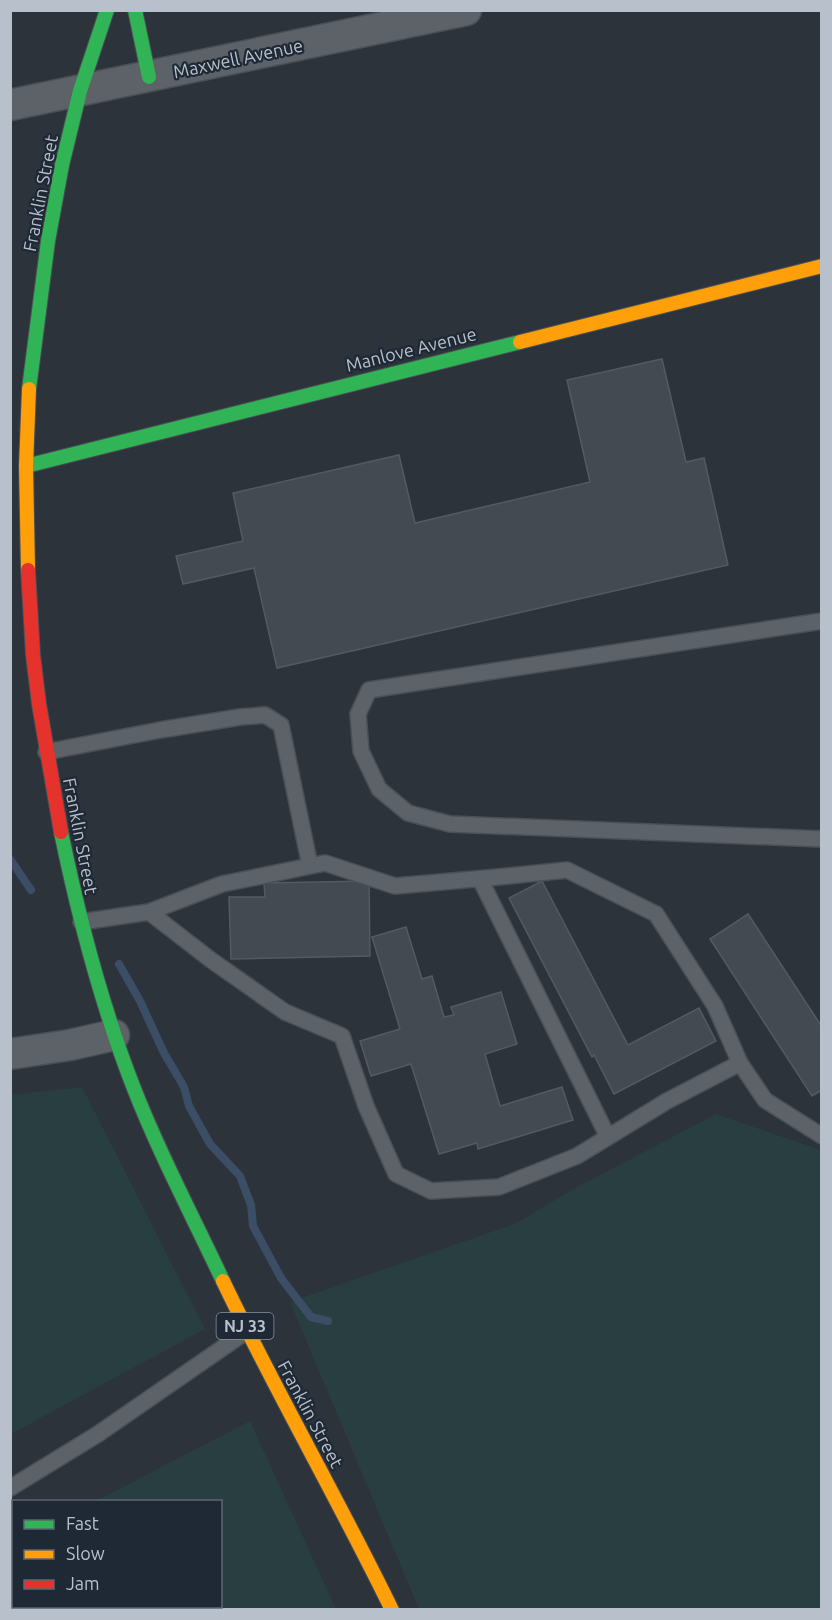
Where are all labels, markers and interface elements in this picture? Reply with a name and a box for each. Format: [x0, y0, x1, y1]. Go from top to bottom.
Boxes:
street label: Maxwell Avenue [171, 34, 305, 82]
street label: Franklin Street [19, 133, 61, 253]
street label: Manlove Avenue [344, 323, 478, 375]
street label: Franklin Street [60, 776, 102, 896]
road number: NJ 33 [216, 1313, 274, 1339]
street label: Franklin Street [274, 1357, 348, 1471]
legend [12, 1500, 222, 1608]
text: Fast [66, 1513, 99, 1533]
text: Slow [66, 1543, 105, 1563]
text: Jam [66, 1573, 100, 1593]

